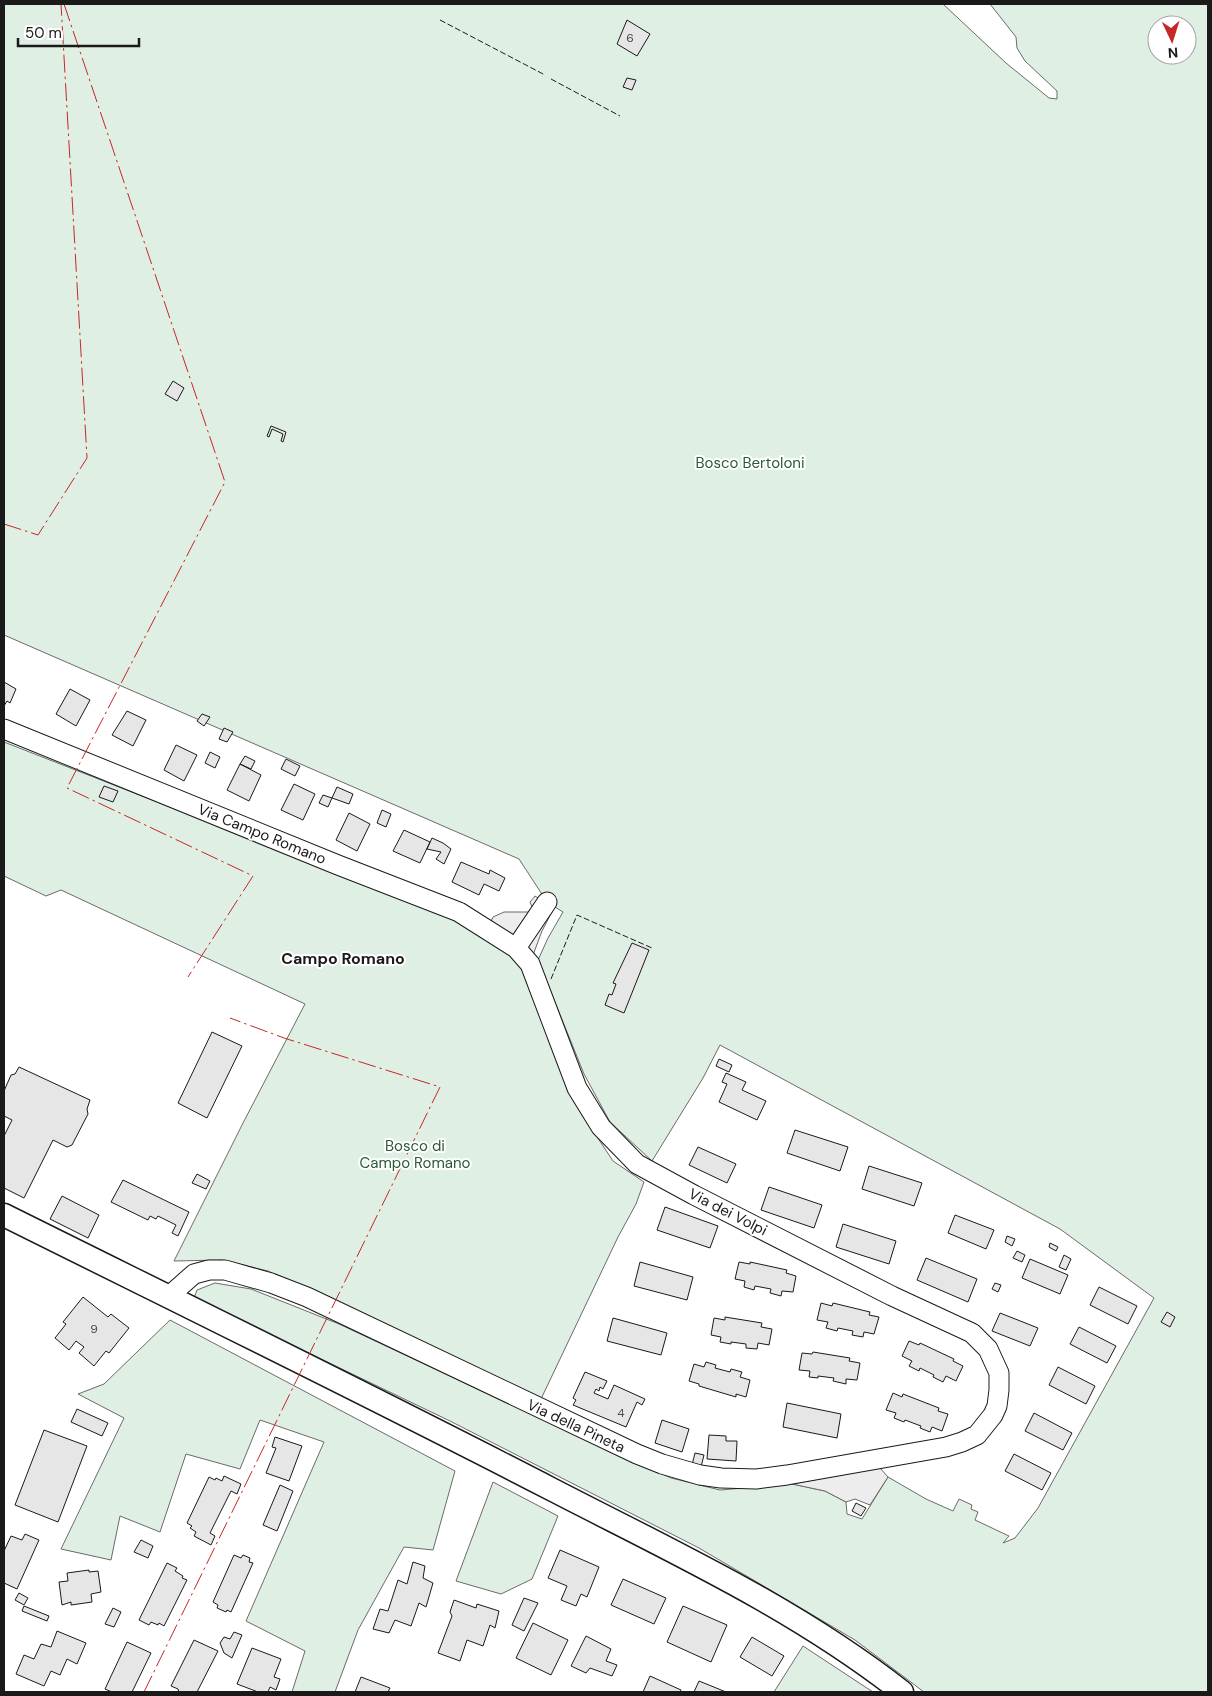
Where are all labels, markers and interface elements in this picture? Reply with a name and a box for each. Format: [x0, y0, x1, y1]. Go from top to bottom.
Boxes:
scale bar [18, 15, 139, 47]
north arrow [1147, 15, 1197, 65]
text: 50 m [25, 23, 62, 43]
house number: 6 [626, 30, 634, 46]
text: N [1167, 44, 1179, 62]
park label: Bosco Bertoloni [695, 453, 805, 473]
street label: Via Campo Romano [195, 799, 329, 869]
district label: Campo Romano [281, 948, 405, 969]
park label: Bosco di Campo Romano [360, 1136, 471, 1173]
street label: Via dei Volpi [685, 1184, 771, 1240]
house number: 9 [90, 1321, 98, 1337]
street label: Via della Pineta [524, 1395, 628, 1457]
house number: 4 [617, 1405, 625, 1421]

